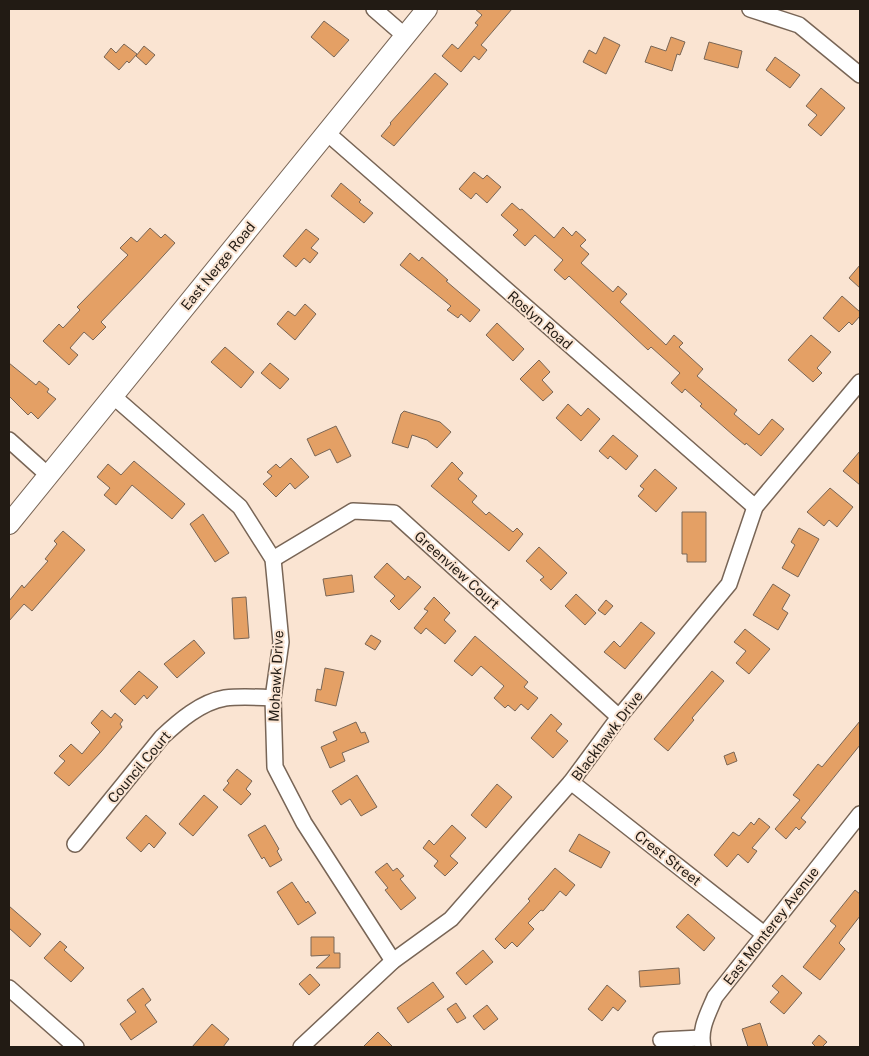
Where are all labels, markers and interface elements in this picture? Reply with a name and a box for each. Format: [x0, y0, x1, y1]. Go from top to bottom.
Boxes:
street label: East Nerge Road [178, 219, 258, 313]
street label: Roslyn Road [504, 288, 576, 352]
street label: Greenview Court [411, 528, 503, 612]
street label: Mohawk Drive [266, 630, 286, 722]
street label: Blackhawk Drive [568, 688, 646, 784]
street label: Council Court [104, 728, 174, 806]
street label: Crest Street [632, 827, 704, 889]
street label: East Monterey Avenue [720, 864, 822, 988]

